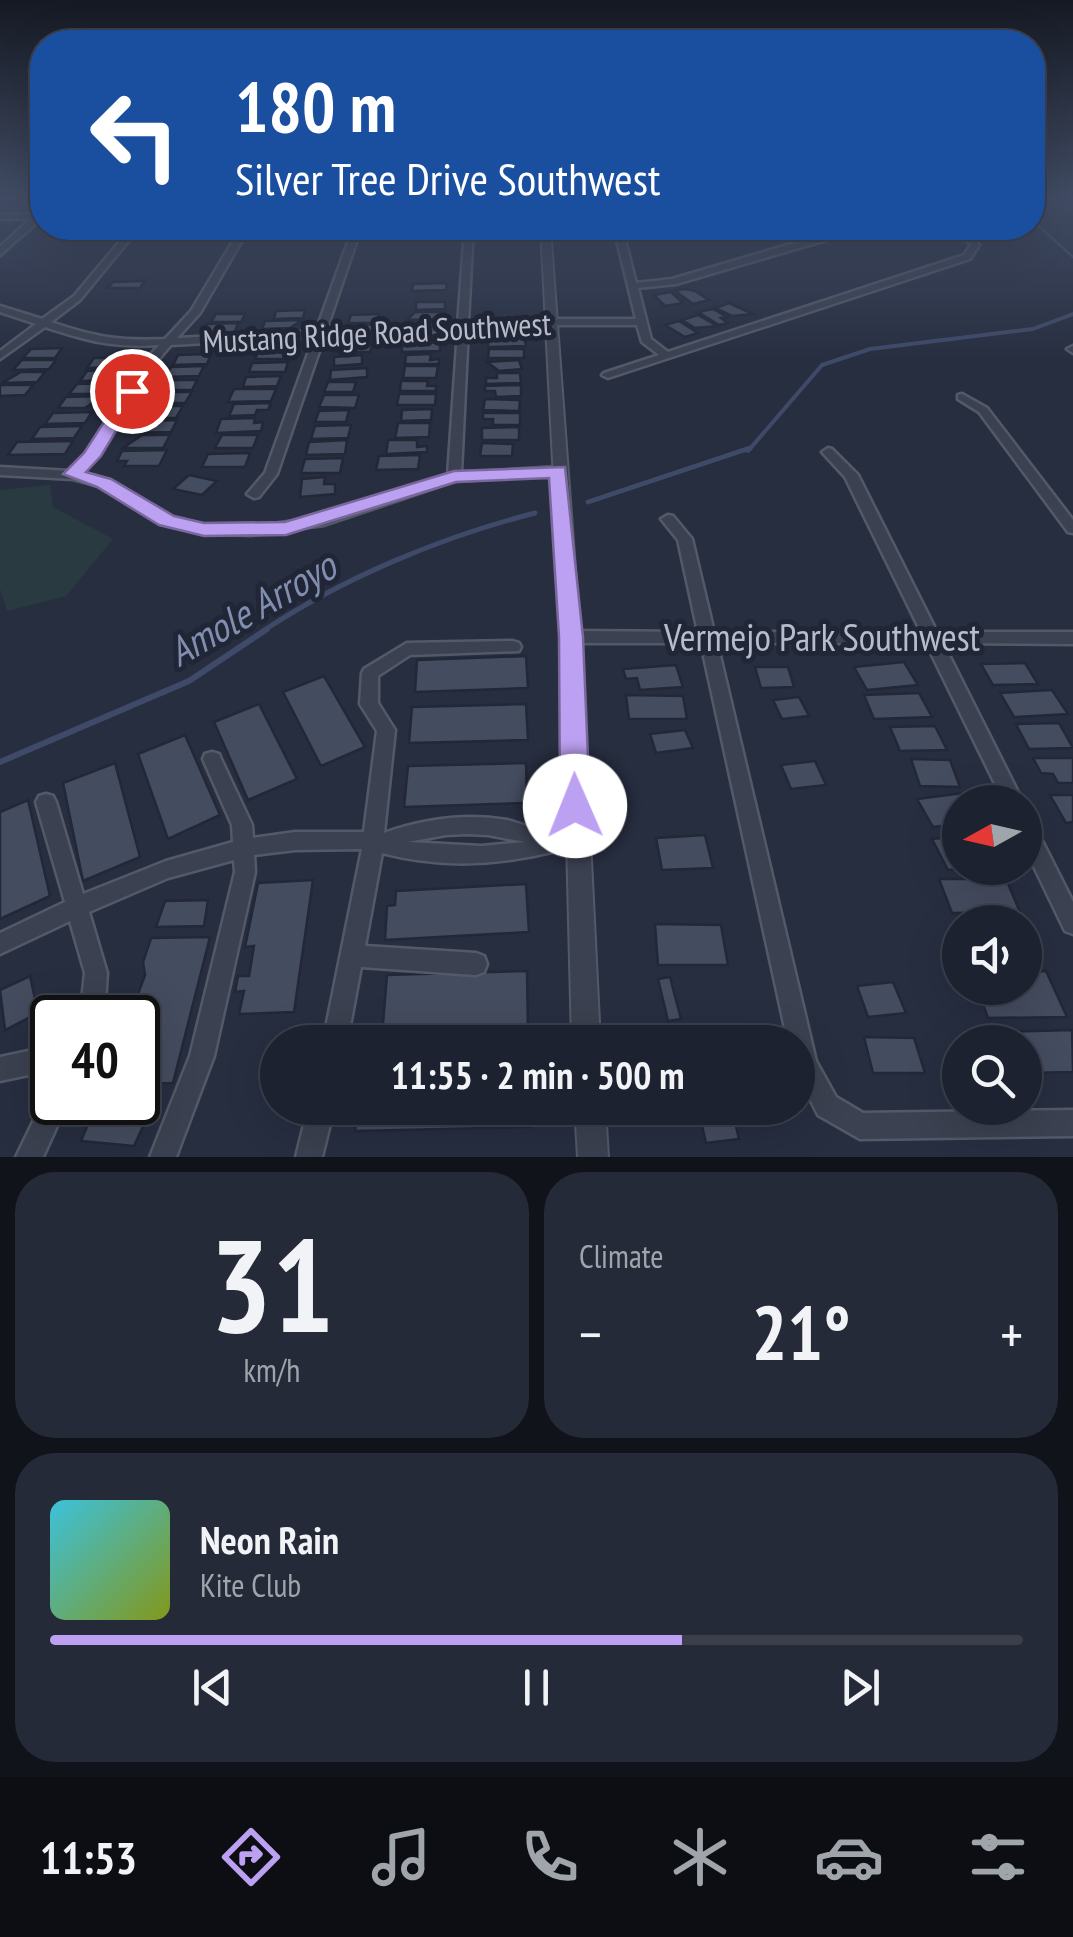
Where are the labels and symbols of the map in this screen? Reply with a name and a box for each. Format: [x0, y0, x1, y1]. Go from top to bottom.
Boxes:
street label: Mustang Ridge Road Southwest [202, 302, 552, 362]
pin [90, 349, 175, 434]
water label: Amole Arroyo [158, 538, 347, 677]
street label: Vermejo Park Southwest [663, 612, 981, 661]
position arrow [523, 754, 627, 858]
north arrow [942, 785, 1042, 885]
speed limit sign: 40 [30, 995, 160, 1125]

